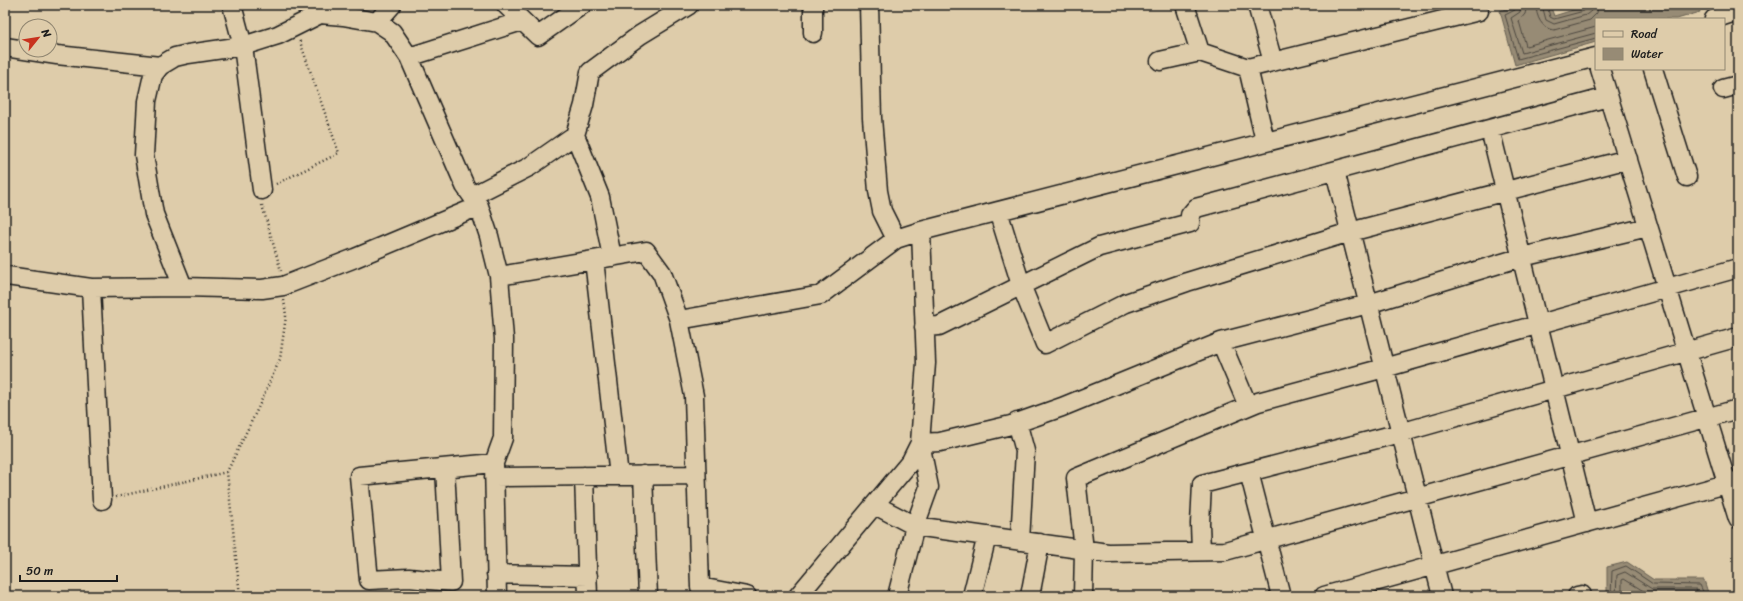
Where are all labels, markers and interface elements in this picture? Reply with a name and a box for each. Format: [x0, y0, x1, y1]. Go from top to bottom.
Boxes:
north arrow [18, 18, 58, 58]
legend [1595, 18, 1725, 70]
text: Road [1631, 23, 1658, 45]
text: N [36, 24, 57, 42]
text: Water [1631, 43, 1664, 65]
scale bar [20, 557, 117, 583]
text: 50 m [26, 560, 53, 582]

